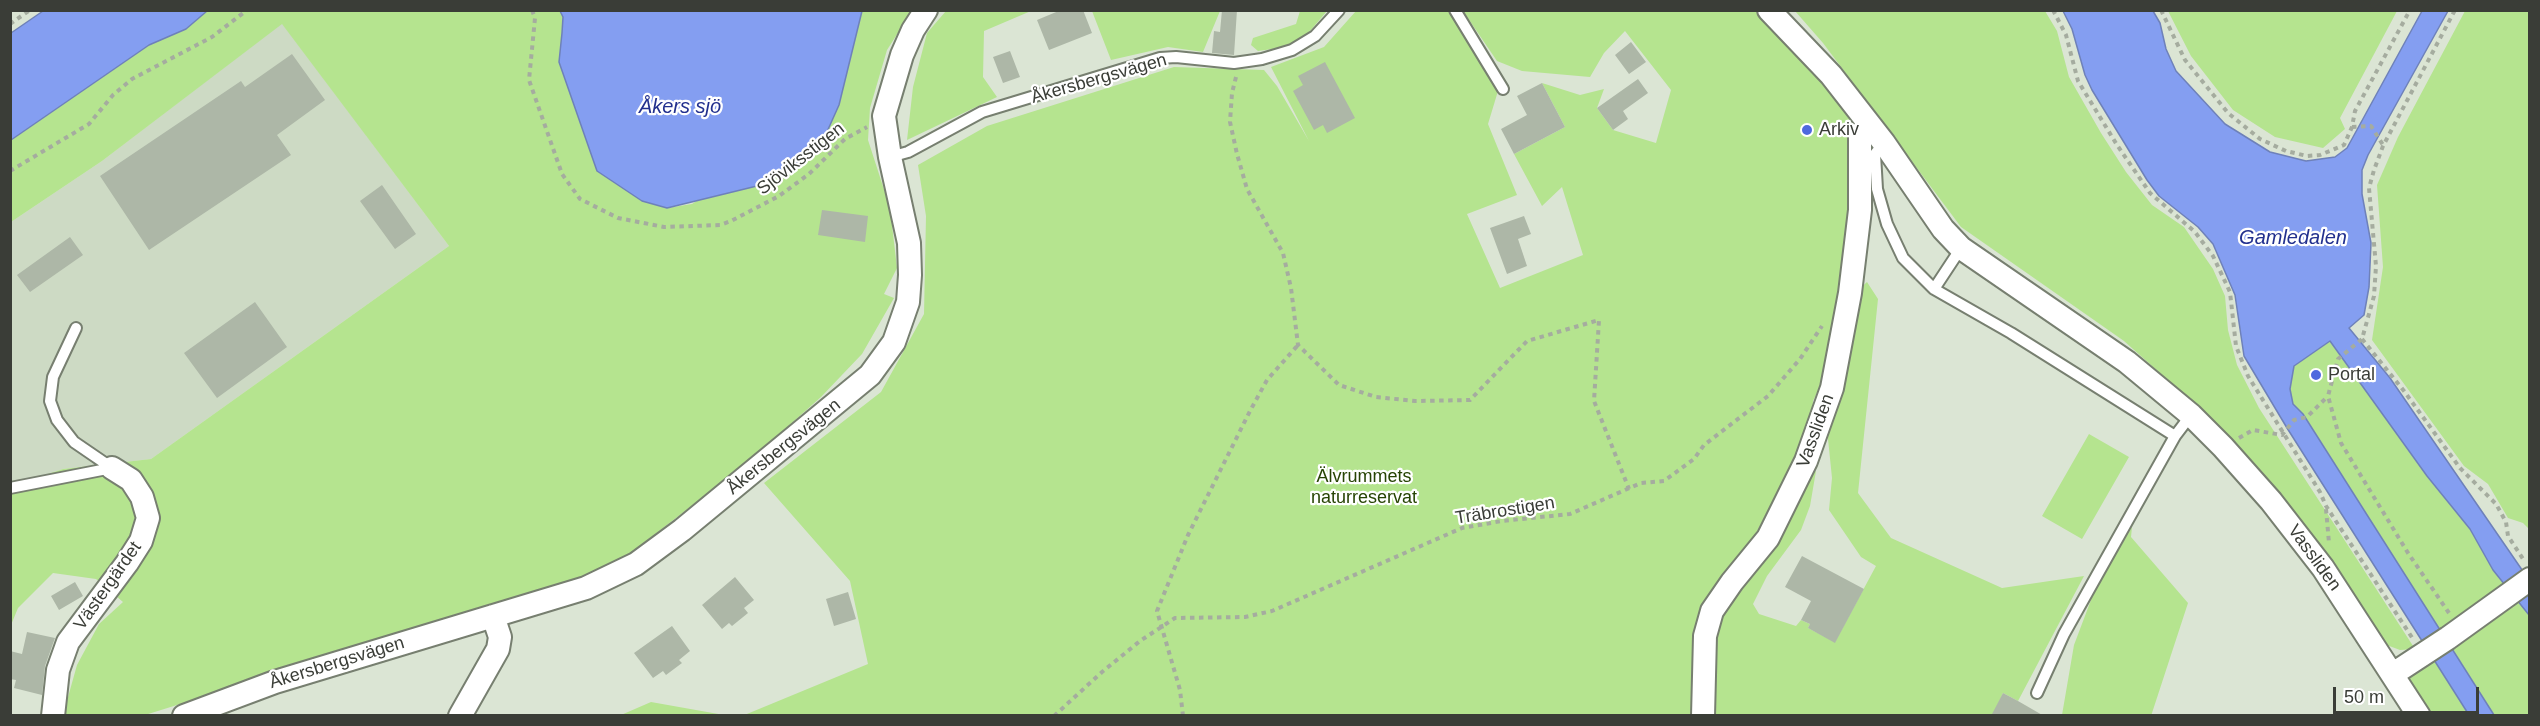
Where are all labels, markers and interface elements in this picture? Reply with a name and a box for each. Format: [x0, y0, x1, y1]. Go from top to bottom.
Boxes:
street label: Åkersbergsvägen [1029, 49, 1169, 109]
water label: Åkers sjö [639, 95, 721, 119]
street label: Sjöviksstigen [753, 118, 849, 200]
place label: Arkiv [1819, 119, 1859, 141]
marker: Arkiv [1800, 123, 1814, 137]
water label: Gamledalen [2239, 226, 2347, 250]
place label: Portal [2328, 364, 2375, 386]
marker: Portal [2309, 368, 2323, 382]
street label: Vassliden [1793, 391, 1839, 471]
street label: Åkersbergsvägen [723, 395, 845, 499]
park label: Älvrummets naturreservat [1311, 466, 1417, 508]
street label: Träbrostigen [1454, 492, 1556, 530]
street label: Vassliden [2283, 521, 2345, 595]
street label: Västergärdet [70, 538, 146, 634]
street label: Åkersbergsvägen [267, 632, 407, 694]
scale bar [2336, 675, 2482, 713]
text: 50 m [2344, 687, 2384, 707]

